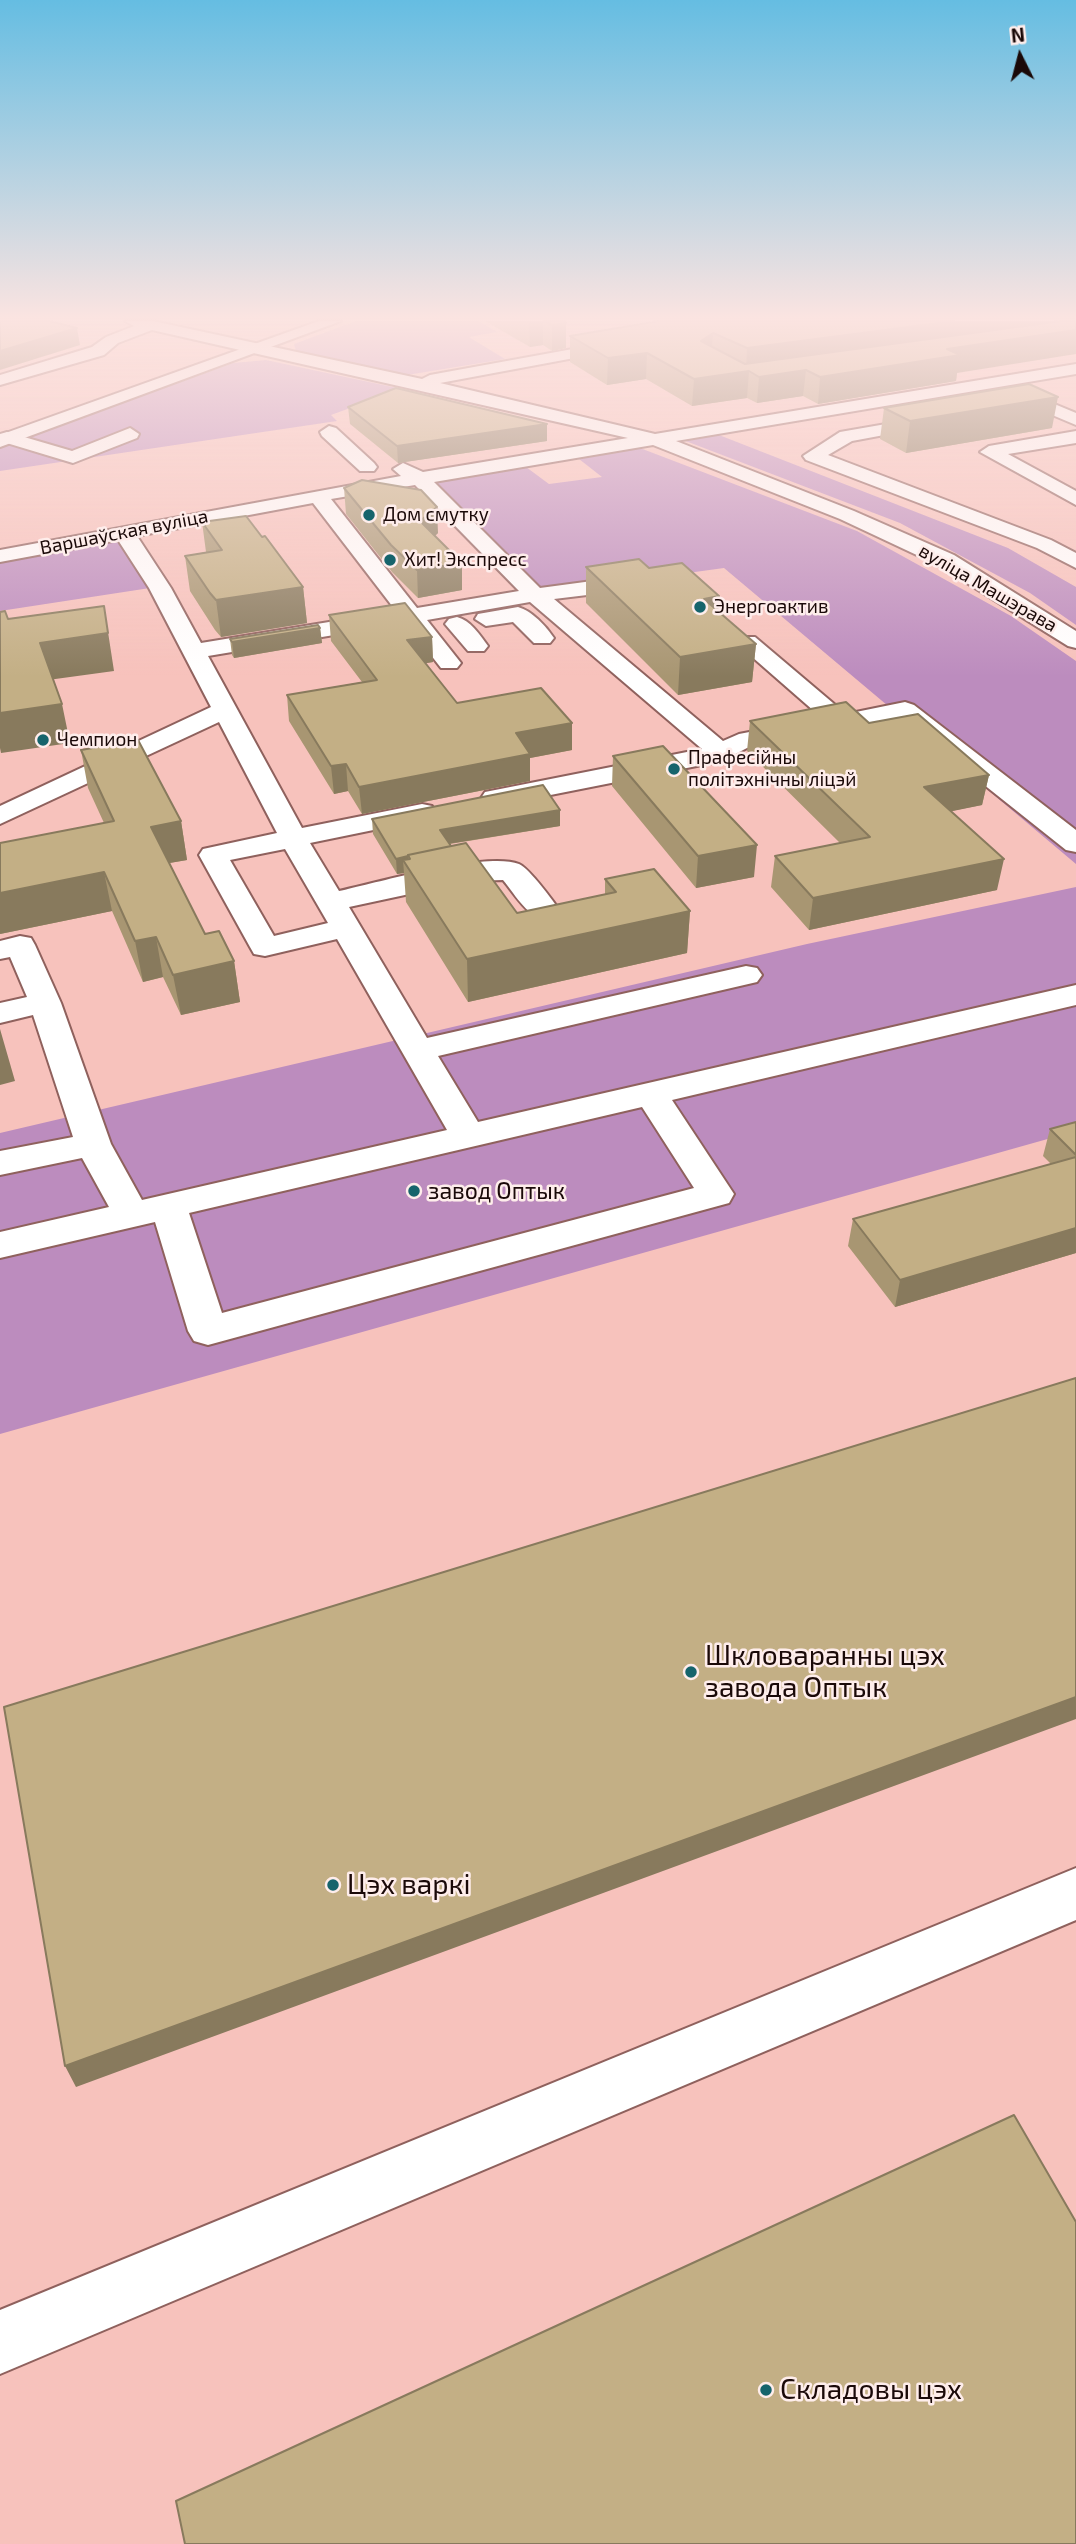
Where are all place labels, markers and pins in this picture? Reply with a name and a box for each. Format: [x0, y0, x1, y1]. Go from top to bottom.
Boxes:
place label: Дом смутку [383, 504, 489, 526]
marker: Дом смутку [361, 507, 377, 523]
place label: Хит! Экспресс [404, 549, 527, 571]
marker: Хит! Экспресс [382, 552, 398, 568]
place label: Энергоактив [714, 596, 828, 618]
marker: Энергоактив [692, 599, 708, 615]
place label: Чемпион [57, 729, 137, 751]
marker: Чемпион [35, 732, 51, 748]
place label: Прафесійны політэхнічны ліцэй [688, 747, 856, 791]
marker: Прафесійны політэхнічны ліцэй [666, 761, 682, 777]
place label: завод Оптык [428, 1177, 565, 1205]
marker: завод Оптык [406, 1183, 422, 1199]
place label: Шкловаранны цэх завода Оптык [705, 1639, 945, 1705]
marker: Шкловаранны цэх завода Оптык [683, 1664, 699, 1680]
place label: Цэх варкі [347, 1868, 471, 1902]
marker: Цэх варкі [325, 1877, 341, 1893]
place label: Складовы цэх [780, 2373, 962, 2407]
marker: Складовы цэх [758, 2382, 774, 2398]

